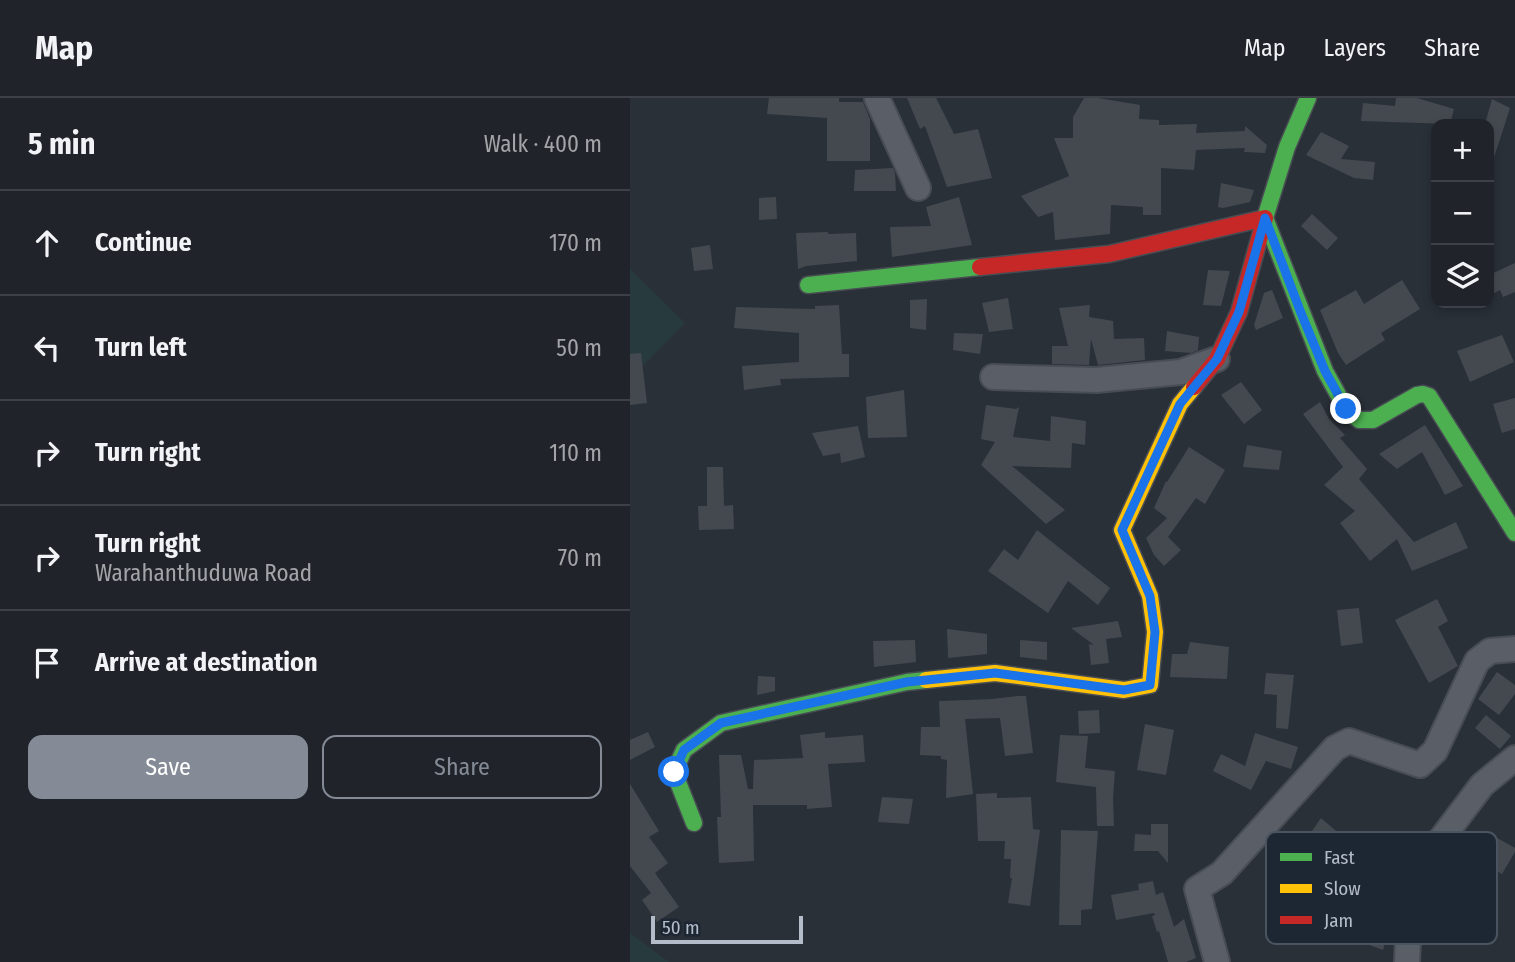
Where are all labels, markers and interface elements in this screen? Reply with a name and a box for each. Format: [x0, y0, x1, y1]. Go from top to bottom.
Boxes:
text: Map [35, 28, 93, 68]
text: Map [1244, 34, 1286, 62]
text: Layers [1324, 34, 1386, 62]
text: Share [1424, 34, 1480, 62]
map controls [1431, 119, 1494, 308]
button: + [1431, 119, 1494, 182]
text: 5 min [28, 126, 95, 162]
text: Walk · 400 m [484, 130, 602, 158]
button: − [1431, 182, 1494, 245]
icon: ahead [28, 224, 66, 262]
text: Continue [95, 227, 192, 258]
text: 170 m [549, 229, 602, 257]
button: layers [1431, 245, 1494, 308]
icon: left [28, 329, 66, 367]
text: Turn left [95, 332, 187, 363]
text: 50 m [556, 334, 602, 362]
route end [1330, 393, 1361, 424]
icon: right [28, 434, 66, 472]
text: Turn right [95, 437, 201, 468]
text: 110 m [549, 439, 602, 467]
text: Turn right [95, 528, 201, 559]
icon: right [28, 539, 66, 577]
text: 70 m [558, 544, 602, 572]
text: Warahanthuduwa Road [95, 559, 312, 587]
icon: arrive [28, 644, 66, 682]
text: Arrive at destination [95, 647, 318, 678]
button: Save [28, 735, 308, 799]
button: Share [322, 735, 602, 799]
route start [658, 756, 689, 787]
legend [1266, 832, 1497, 944]
text: Fast [1324, 846, 1355, 869]
text: Slow [1324, 877, 1361, 900]
text: Jam [1324, 909, 1353, 932]
scale bar [651, 913, 803, 945]
text: 50 m [662, 916, 700, 939]

